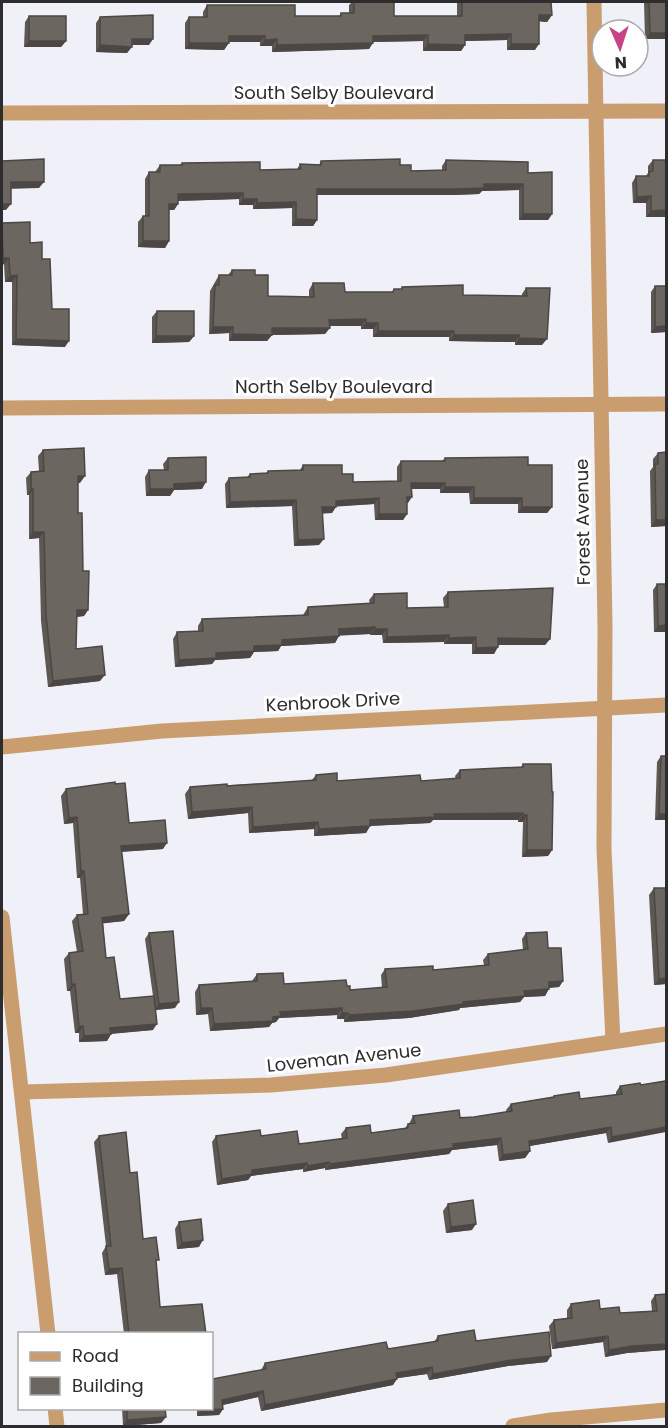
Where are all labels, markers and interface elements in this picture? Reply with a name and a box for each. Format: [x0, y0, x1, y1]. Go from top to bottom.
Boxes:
north arrow [590, 18, 650, 78]
text: N [614, 51, 627, 74]
street label: South Selby Boulevard [234, 80, 434, 105]
street label: North Selby Boulevard [235, 374, 433, 399]
street label: Forest Avenue [569, 458, 596, 586]
street label: Kenbrook Drive [265, 685, 401, 718]
street label: Loveman Avenue [265, 1037, 422, 1078]
legend [18, 1332, 213, 1410]
text: Road [72, 1343, 119, 1368]
text: Building [72, 1373, 144, 1398]

